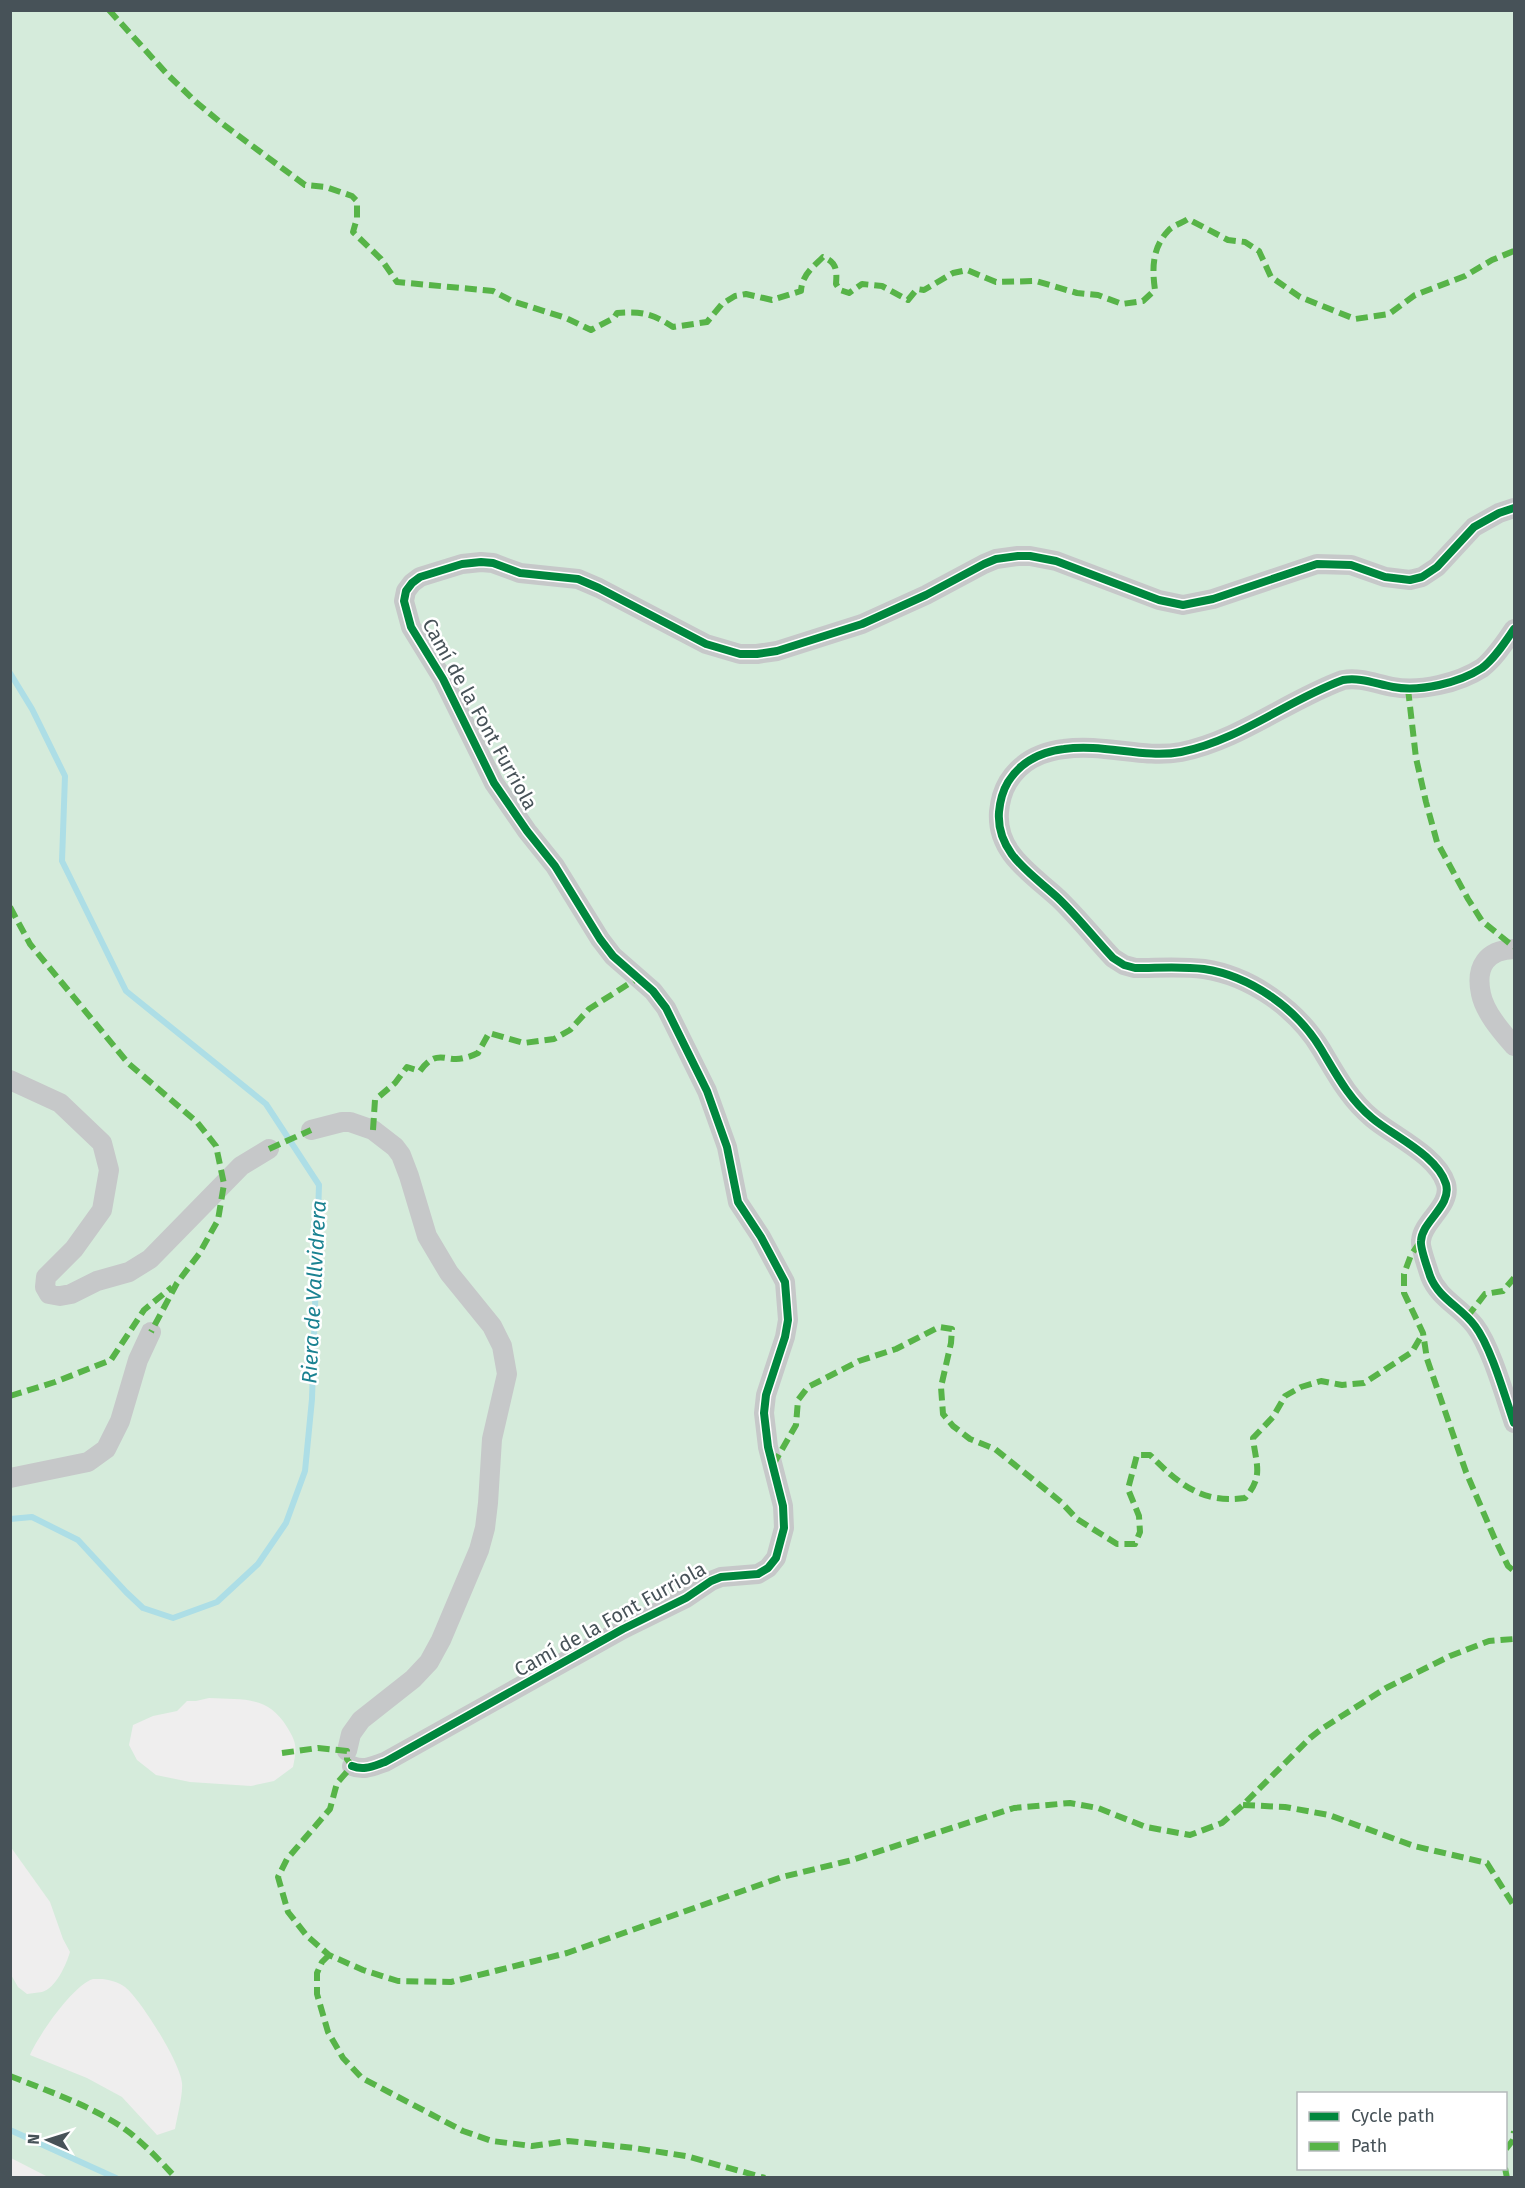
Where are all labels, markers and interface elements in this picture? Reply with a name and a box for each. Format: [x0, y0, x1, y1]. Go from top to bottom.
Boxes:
street label: Camí de la Font Furriola [417, 614, 543, 814]
water label: Riera de Vallvidrera [296, 1200, 332, 1384]
street label: Camí de la Font Furriola [510, 1556, 710, 1682]
legend [1297, 2092, 1507, 2170]
text: Cycle path [1351, 2105, 1435, 2127]
north arrow [18, 2110, 78, 2170]
text: N [24, 2133, 43, 2145]
text: Path [1351, 2135, 1387, 2157]

